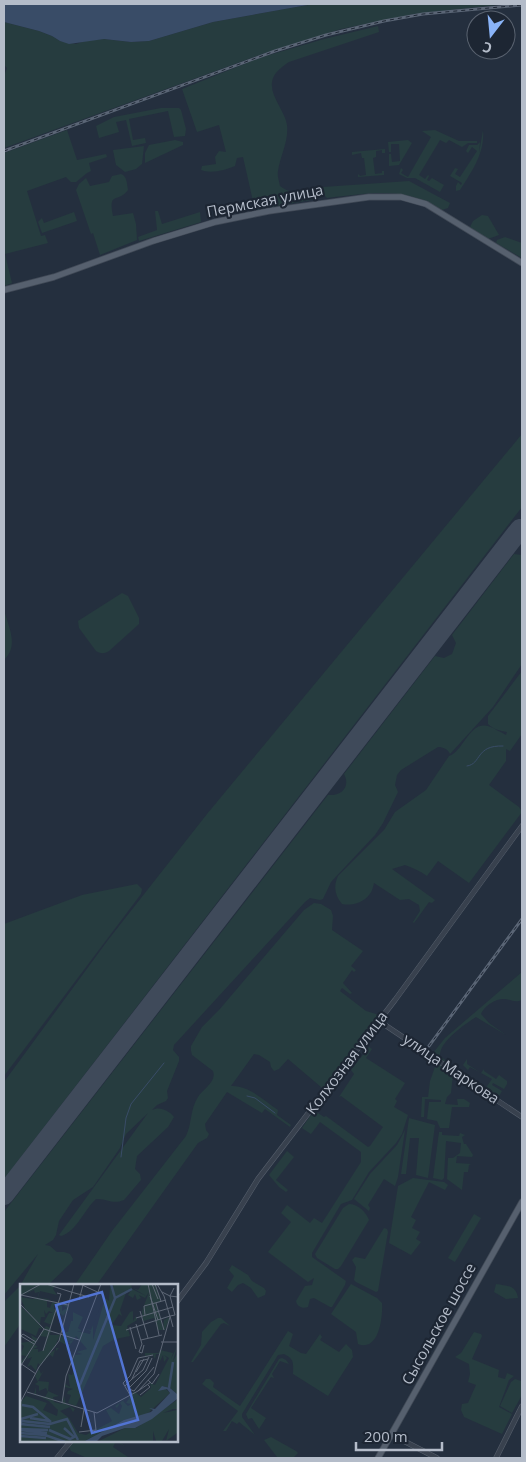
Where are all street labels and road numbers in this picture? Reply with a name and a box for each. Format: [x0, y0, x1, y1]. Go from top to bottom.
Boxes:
street label: Пермская улица [205, 179, 325, 221]
street label: Колхозная улица [301, 1007, 392, 1118]
street label: улица Маркова [400, 1029, 504, 1108]
street label: Сысольское шоссе [396, 1259, 480, 1388]

